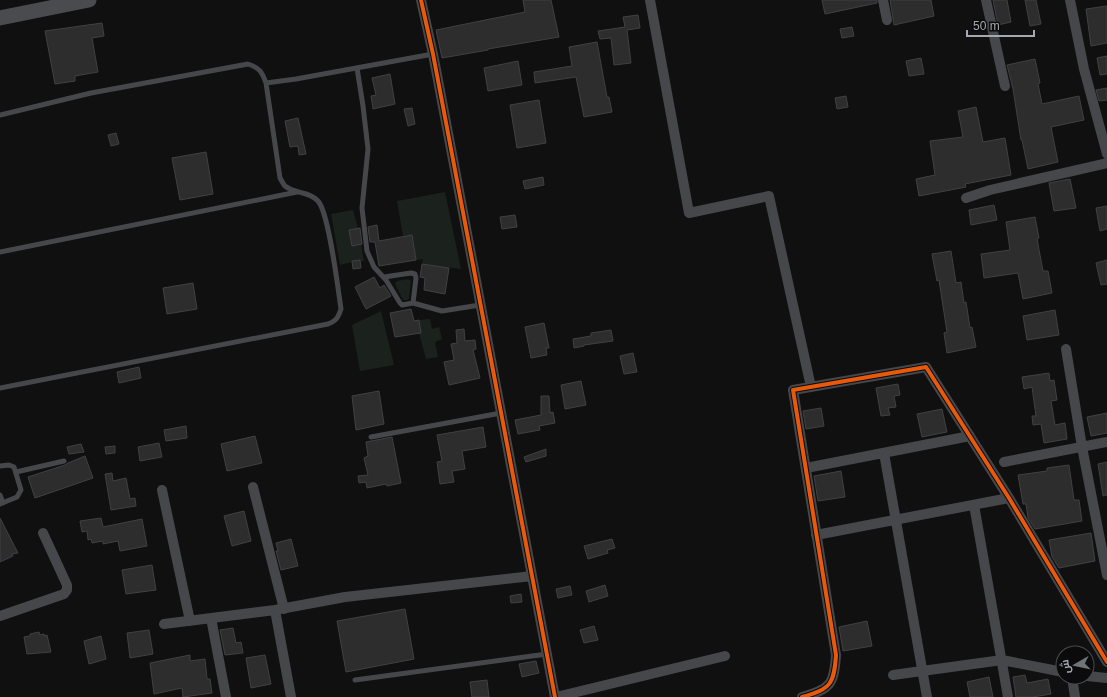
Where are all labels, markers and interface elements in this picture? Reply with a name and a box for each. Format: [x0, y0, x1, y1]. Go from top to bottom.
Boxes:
scale bar [967, 12, 1034, 38]
text: 50 m [973, 19, 1000, 33]
north arrow [1055, 645, 1095, 685]
text: ش [1058, 658, 1073, 674]

